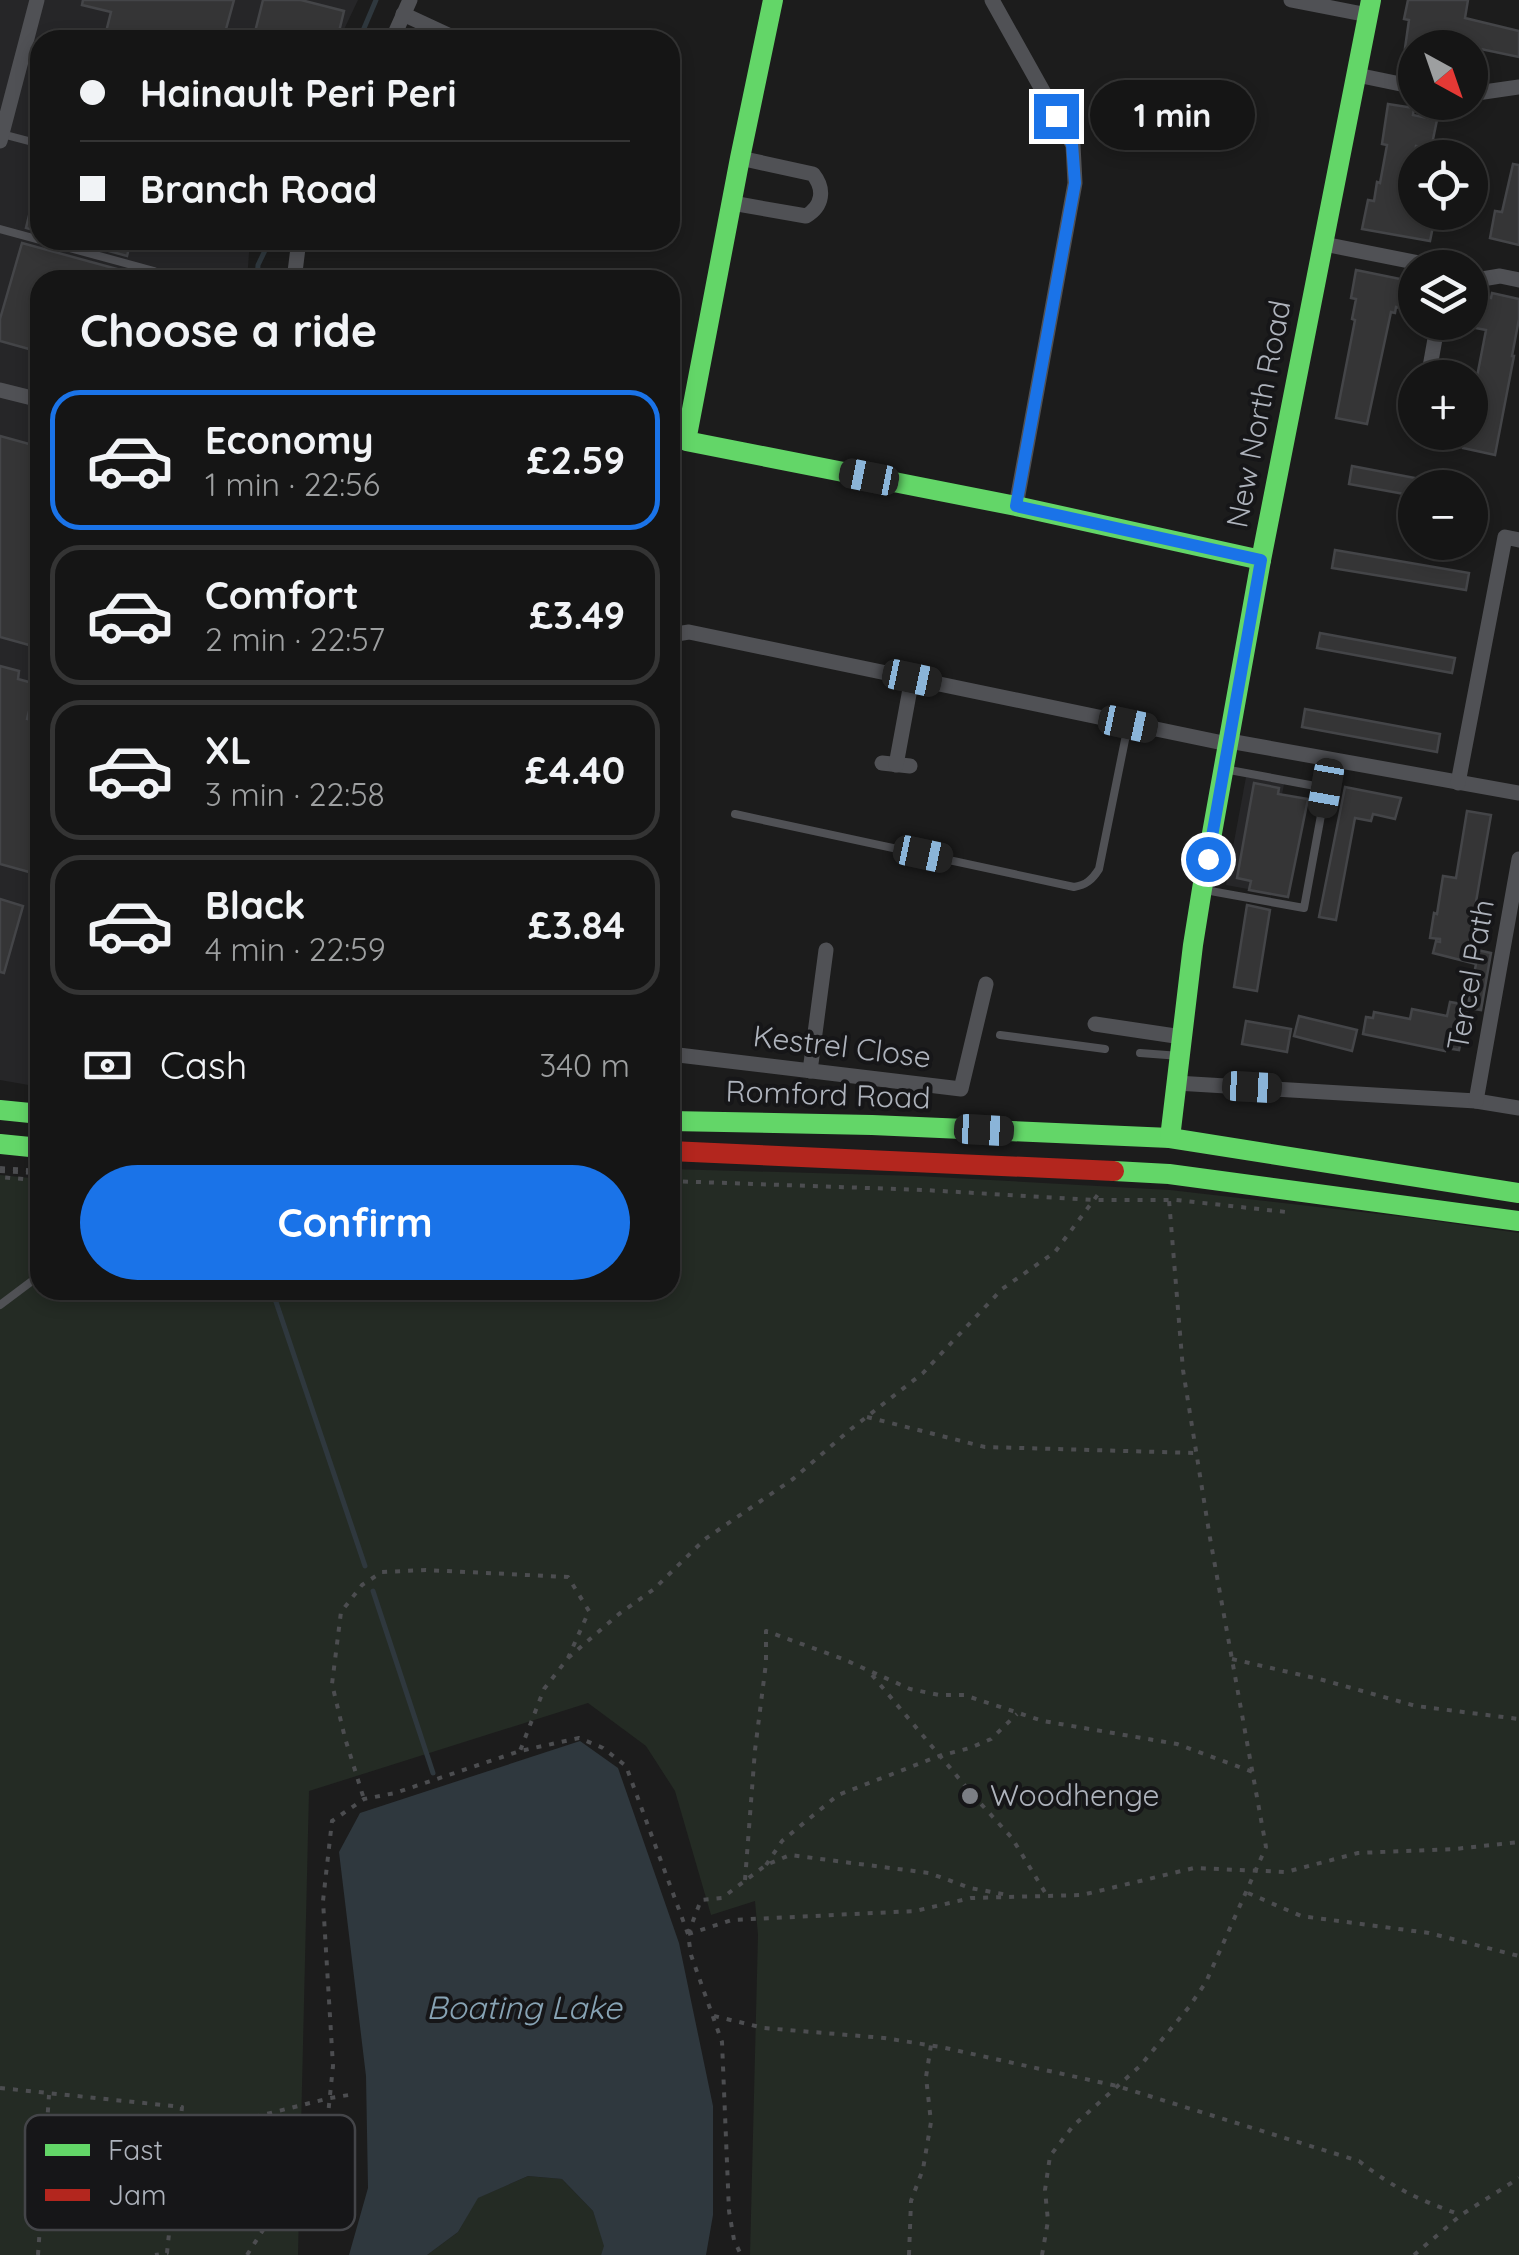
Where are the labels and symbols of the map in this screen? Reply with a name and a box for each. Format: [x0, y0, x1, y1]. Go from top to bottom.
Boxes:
north arrow [1398, 30, 1488, 120]
callout: 1 min [1091, 81, 1256, 151]
route end [1034, 94, 1079, 139]
street label: New North Road [1217, 297, 1299, 531]
car [837, 457, 901, 497]
car [880, 657, 944, 699]
car [1096, 703, 1160, 745]
car [1306, 756, 1346, 820]
car [891, 833, 955, 875]
route start [1186, 837, 1231, 882]
street label: Tercel Path [1438, 896, 1502, 1053]
street label: Kestrel Close [751, 1016, 933, 1076]
car [1221, 1070, 1283, 1104]
street label: Romford Road [725, 1071, 931, 1117]
car [953, 1113, 1015, 1147]
place label: Woodhenge [990, 1776, 1159, 1814]
marker: Woodhenge [959, 1785, 981, 1807]
water label: Boating Lake [426, 1987, 624, 2027]
legend [25, 2115, 355, 2230]
text: Fast [108, 2132, 163, 2167]
text: Jam [108, 2177, 167, 2212]

